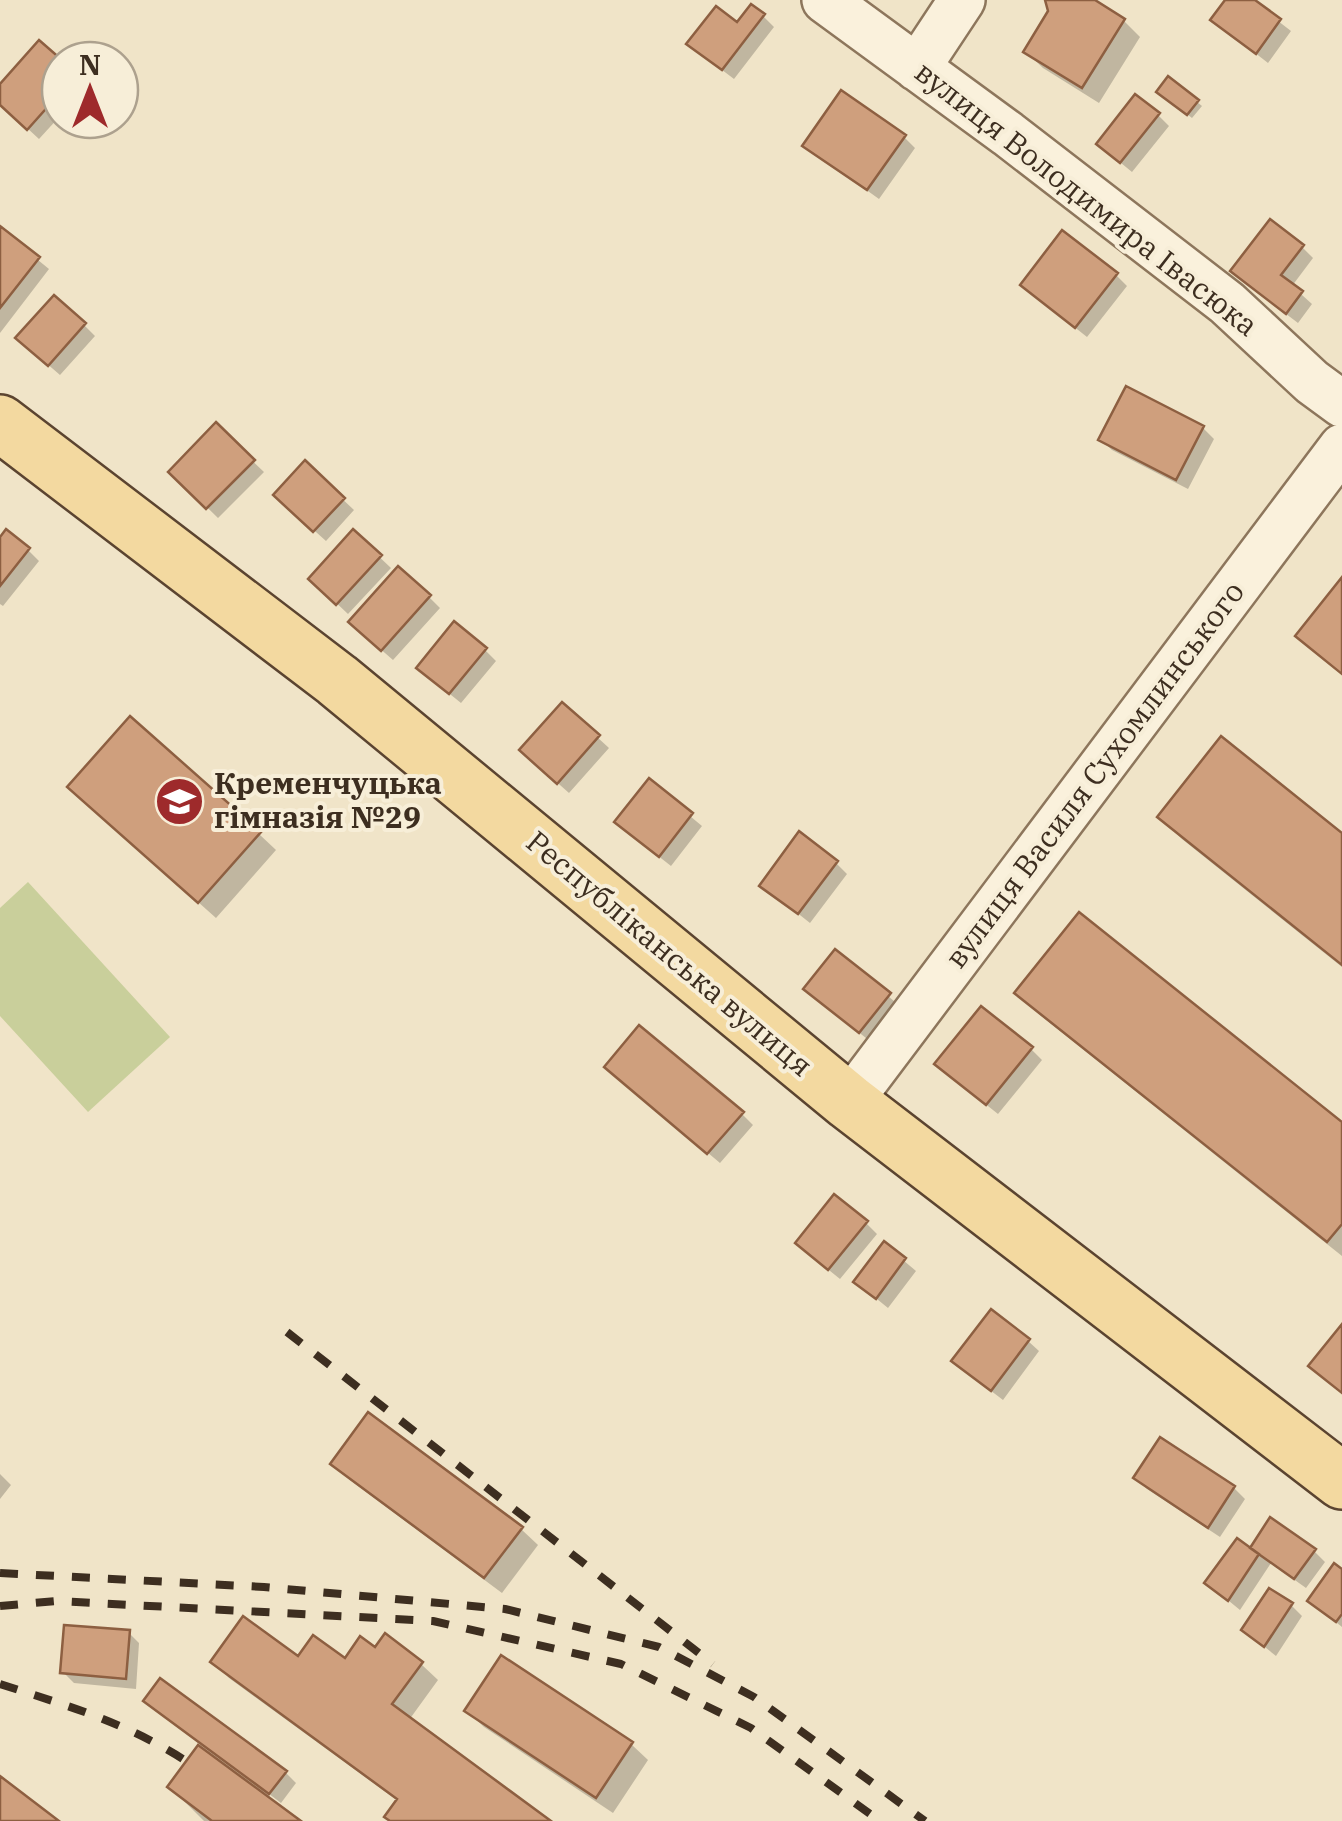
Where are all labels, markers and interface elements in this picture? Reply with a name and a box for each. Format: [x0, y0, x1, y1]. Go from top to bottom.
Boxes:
north arrow [40, 40, 140, 140]
text: N [79, 46, 101, 83]
street label: вулиця Володимира Івасюка [907, 52, 1266, 344]
street label: вулиця Василя Сухомлинського [936, 573, 1252, 975]
place label: Кременчуцька гімназія №29 [214, 763, 442, 836]
school or university icon: Кременчуцька гімназія №29 [153, 775, 205, 827]
street label: Республіканська вулиця [519, 822, 821, 1084]

